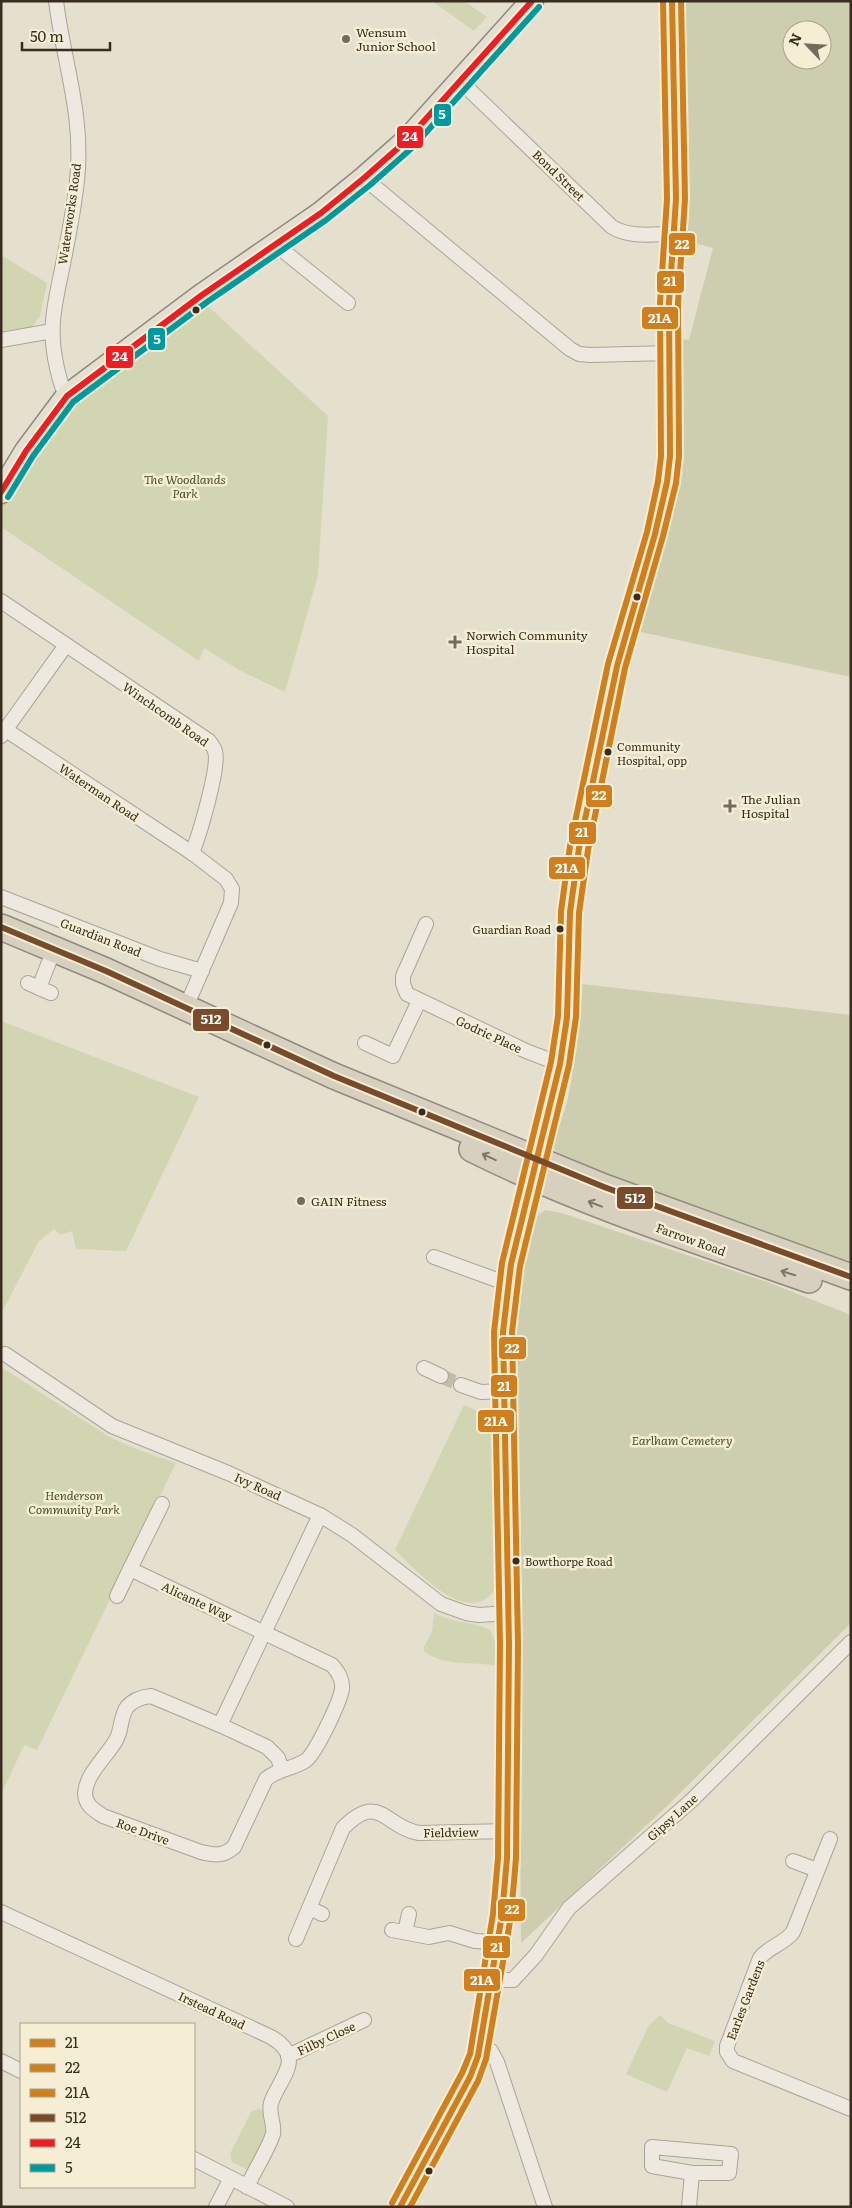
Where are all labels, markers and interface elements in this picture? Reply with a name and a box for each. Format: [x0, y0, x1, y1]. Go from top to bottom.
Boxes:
scale bar [22, 20, 110, 52]
north arrow [782, 20, 832, 70]
place label: Wensum Junior School [356, 23, 436, 55]
text: 50 m [30, 24, 64, 47]
text: N [783, 29, 806, 49]
marker: Wensum Junior School [340, 33, 352, 45]
line badge: 5 [433, 103, 452, 127]
text: 5 [438, 103, 446, 123]
line badge: 24 [396, 125, 424, 149]
text: 24 [402, 125, 419, 145]
street label: Bond Street [529, 145, 589, 205]
street label: Waterworks Road [53, 161, 85, 266]
line badge: 22 [668, 232, 696, 256]
text: 22 [674, 233, 690, 253]
line badge: 21 [656, 270, 685, 294]
text: 21 [663, 270, 677, 290]
unlabelled marker [191, 305, 201, 315]
line badge: 21A [641, 306, 679, 330]
text: 21A [648, 307, 672, 327]
line badge: 5 [147, 327, 166, 351]
text: 5 [153, 328, 161, 348]
line badge: 24 [105, 345, 134, 369]
text: 24 [112, 345, 129, 365]
park label: The Woodlands Park [144, 470, 226, 502]
unlabelled marker [632, 592, 642, 602]
place label: Norwich Community Hospital [466, 626, 588, 658]
marker: Norwich Community Hospital [448, 635, 462, 649]
street label: Winchcomb Road [119, 678, 213, 751]
place label: Community Hospital, opp [617, 738, 687, 768]
marker: Community Hospital, opp [603, 747, 613, 757]
street label: Waterman Road [55, 759, 143, 826]
line badge: 22 [585, 784, 613, 808]
text: 22 [591, 784, 607, 804]
place label: The Julian Hospital [741, 790, 801, 822]
marker: The Julian Hospital [723, 799, 737, 813]
line badge: 21 [568, 821, 597, 845]
text: 21 [575, 821, 589, 841]
line badge: 21A [548, 856, 586, 880]
text: 21A [555, 857, 579, 877]
street label: Guardian Road [58, 913, 145, 961]
place label: Guardian Road [472, 921, 551, 937]
marker: Guardian Road [555, 924, 565, 934]
line badge: 512 [192, 1008, 230, 1032]
text: 512 [201, 1008, 222, 1028]
street label: Godric Place [453, 1011, 525, 1057]
unlabelled marker [262, 1040, 272, 1050]
unlabelled marker [417, 1107, 427, 1117]
one-way arrow [482, 1152, 497, 1161]
line badge: 512 [616, 1186, 654, 1210]
text: 512 [625, 1187, 646, 1207]
place label: GAIN Fitness [311, 1192, 387, 1210]
marker: GAIN Fitness [295, 1195, 307, 1207]
one-way arrow [588, 1199, 604, 1208]
street label: Farrow Road [654, 1218, 729, 1260]
one-way arrow [780, 1267, 796, 1277]
line badge: 22 [498, 1336, 527, 1360]
text: 22 [504, 1337, 520, 1357]
line badge: 21 [490, 1374, 518, 1398]
text: 21 [497, 1375, 511, 1395]
line badge: 21A [477, 1409, 515, 1433]
text: 21A [484, 1410, 508, 1430]
park label: Earlham Cemetery [632, 1431, 732, 1449]
street label: Ivy Road [232, 1468, 285, 1505]
park label: Henderson Community Park [28, 1486, 120, 1518]
place label: Bowthorpe Road [525, 1553, 613, 1569]
marker: Bowthorpe Road [511, 1556, 521, 1566]
street label: Alicante Way [159, 1577, 235, 1625]
street label: Gipsy Lane [643, 1789, 701, 1845]
street label: Roe Drive [114, 1813, 172, 1849]
street label: Fieldview [423, 1823, 480, 1841]
line badge: 22 [497, 1898, 526, 1922]
text: 22 [504, 1898, 520, 1918]
line badge: 21 [482, 1935, 511, 1959]
text: 21 [490, 1936, 504, 1956]
street label: Earles Gardens [721, 1957, 769, 2043]
line badge: 21A [463, 1968, 501, 1992]
text: 21A [470, 1969, 494, 1989]
street label: Irstead Road [175, 1987, 249, 2034]
street label: Filby Close [294, 2017, 358, 2059]
legend [20, 2023, 195, 2188]
text: 21 [65, 2030, 79, 2053]
text: 22 [65, 2055, 81, 2078]
text: 21A [65, 2080, 90, 2103]
text: 512 [65, 2105, 87, 2128]
text: 24 [65, 2130, 81, 2153]
text: 5 [65, 2155, 73, 2178]
unlabelled marker [424, 2166, 434, 2176]

